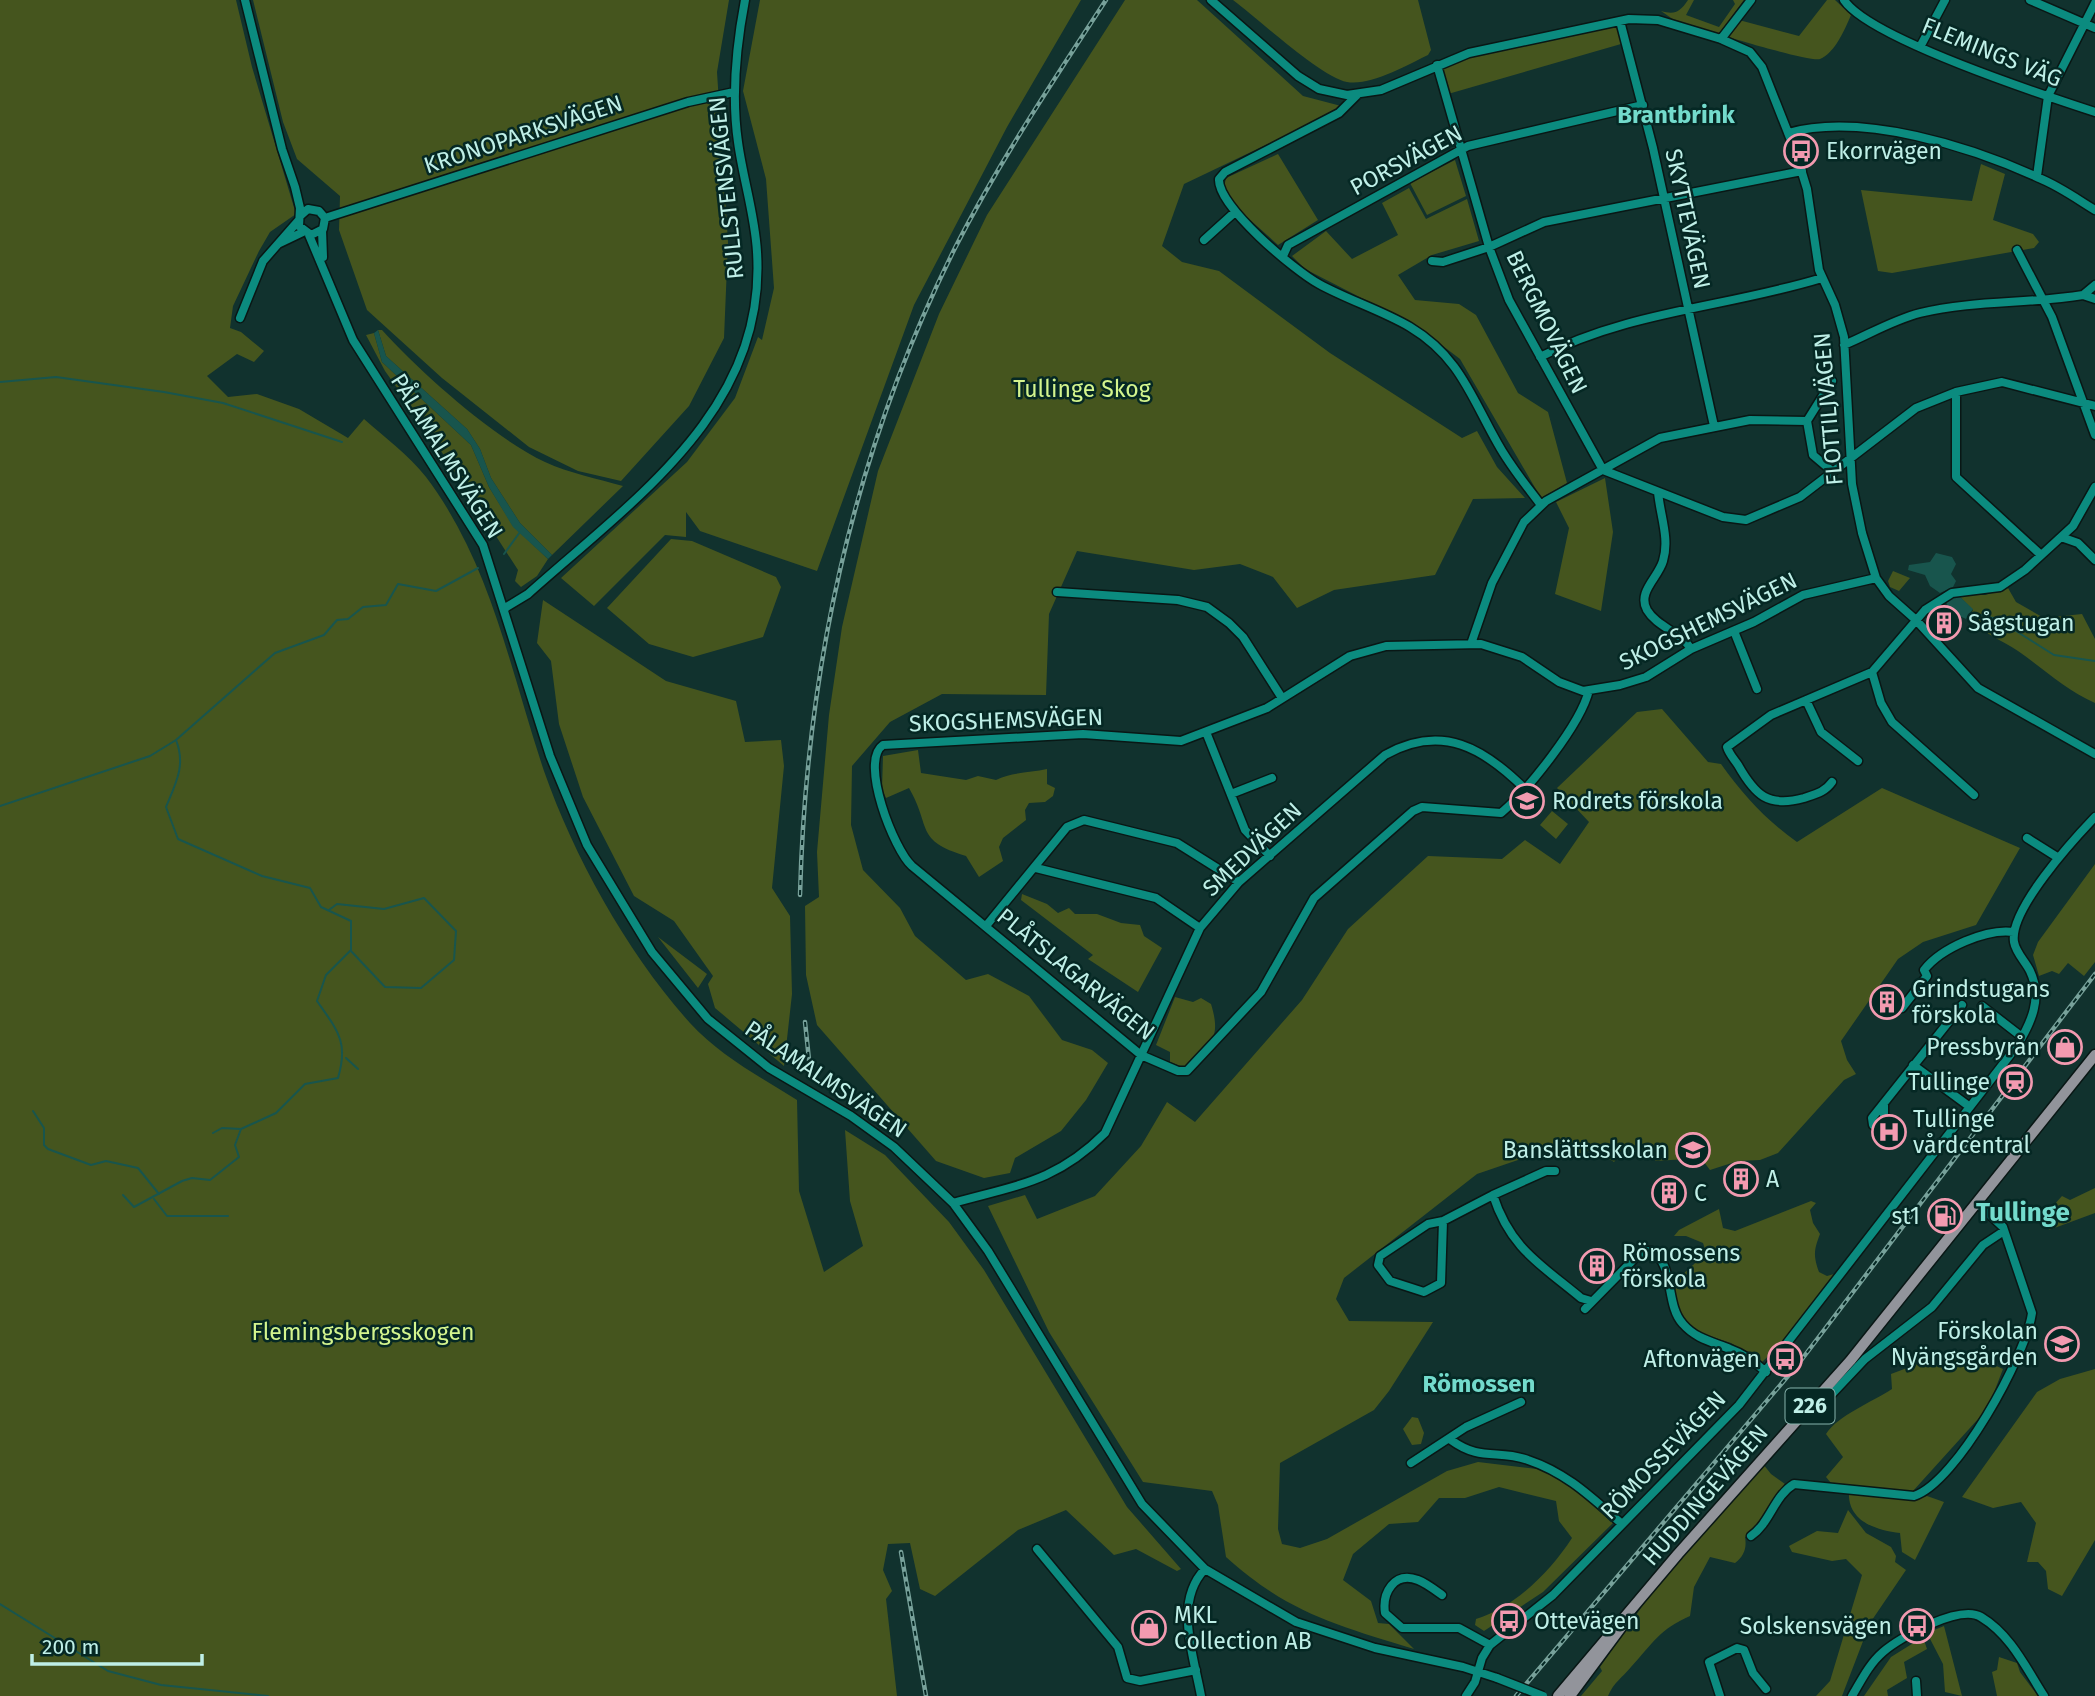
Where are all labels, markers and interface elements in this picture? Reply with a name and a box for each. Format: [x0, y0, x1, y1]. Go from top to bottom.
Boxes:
street label: FLEMINGS VÄG [1918, 11, 2066, 93]
street label: KRONOPARKSVÄGEN [420, 89, 626, 179]
street label: RULLSTENSVÄGEN [702, 95, 750, 281]
district label: Brantbrink [1617, 101, 1736, 129]
street label: PORSVÄGEN [1345, 119, 1467, 201]
bus stop icon: Ekorrvägen [1782, 132, 1820, 170]
place label: Ekorrvägen [1826, 137, 1942, 165]
street label: SKYTTEVÄGEN [1659, 146, 1717, 292]
street label: BERGMOVÄGEN [1500, 246, 1594, 398]
street label: FLOTTILJVÄGEN [1807, 331, 1849, 487]
street label: PÅLAMALMSVÄGEN [385, 367, 511, 544]
park label: Tullinge Skog [1013, 375, 1151, 403]
street label: SKOGSHEMSVÄGEN [1615, 566, 1801, 676]
building icon: Sågstugan [1925, 604, 1963, 642]
place label: Sågstugan [1968, 609, 2075, 637]
street label: SKOGSHEMSVÄGEN [908, 703, 1104, 737]
school or university icon: Rodrets förskola [1508, 782, 1546, 820]
place label: Rodrets förskola [1552, 787, 1723, 815]
street label: SMEDVÄGEN [1197, 796, 1307, 902]
street label: PLÅTSLAGARVÄGEN [992, 900, 1162, 1046]
place label: Grindstugans förskola [1912, 975, 2050, 1029]
building icon: Grindstugans förskola [1868, 983, 1906, 1021]
street label: PÅLAMALMSVÄGEN [740, 1013, 914, 1144]
shop icon: Pressbyrån [2046, 1028, 2084, 1066]
place label: Pressbyrån [1926, 1033, 2040, 1061]
station icon: Tullinge [1996, 1063, 2034, 1101]
place label: Tullinge [1908, 1068, 1990, 1096]
place label: Tullinge vårdcentral [1913, 1105, 2031, 1159]
hospital icon: Tullinge vårdcentral [1870, 1113, 1908, 1151]
school or university icon: Banslättsskolan [1674, 1131, 1712, 1169]
place label: Banslättsskolan [1503, 1136, 1668, 1164]
building icon: A [1722, 1160, 1760, 1198]
place label: A [1766, 1165, 1780, 1193]
building icon: C [1650, 1174, 1688, 1212]
place label: C [1694, 1179, 1707, 1207]
fuel station icon: st1 [1926, 1197, 1964, 1235]
district label: Tullinge [1976, 1197, 2070, 1228]
place label: st1 [1891, 1202, 1920, 1230]
place label: Römossens förskola [1622, 1239, 1740, 1293]
building icon: Römossens förskola [1578, 1247, 1616, 1285]
place label: Förskolan Nyängsgården [1891, 1317, 2038, 1371]
park label: Flemingsbergsskogen [252, 1318, 474, 1346]
school or university icon: Förskolan Nyängsgården [2043, 1325, 2081, 1363]
bus stop icon: Aftonvägen [1766, 1340, 1804, 1378]
place label: Aftonvägen [1644, 1345, 1760, 1373]
district label: Römossen [1423, 1370, 1535, 1398]
street label: RÖMOSSEVÄGEN [1595, 1385, 1731, 1525]
road number: 226 [1786, 1388, 1834, 1424]
street label: HUDDINGEVÄGEN [1636, 1419, 1774, 1571]
place label: MKL Collection AB [1174, 1601, 1312, 1655]
bus stop icon: Ottevägen [1490, 1602, 1528, 1640]
place label: Ottevägen [1534, 1607, 1639, 1635]
bus stop icon: Solskensvägen [1898, 1607, 1936, 1645]
shop icon: MKL Collection AB [1130, 1609, 1168, 1647]
place label: Solskensvägen [1740, 1612, 1892, 1640]
scale bar [32, 1622, 201, 1666]
text: 200 m [42, 1634, 99, 1660]

